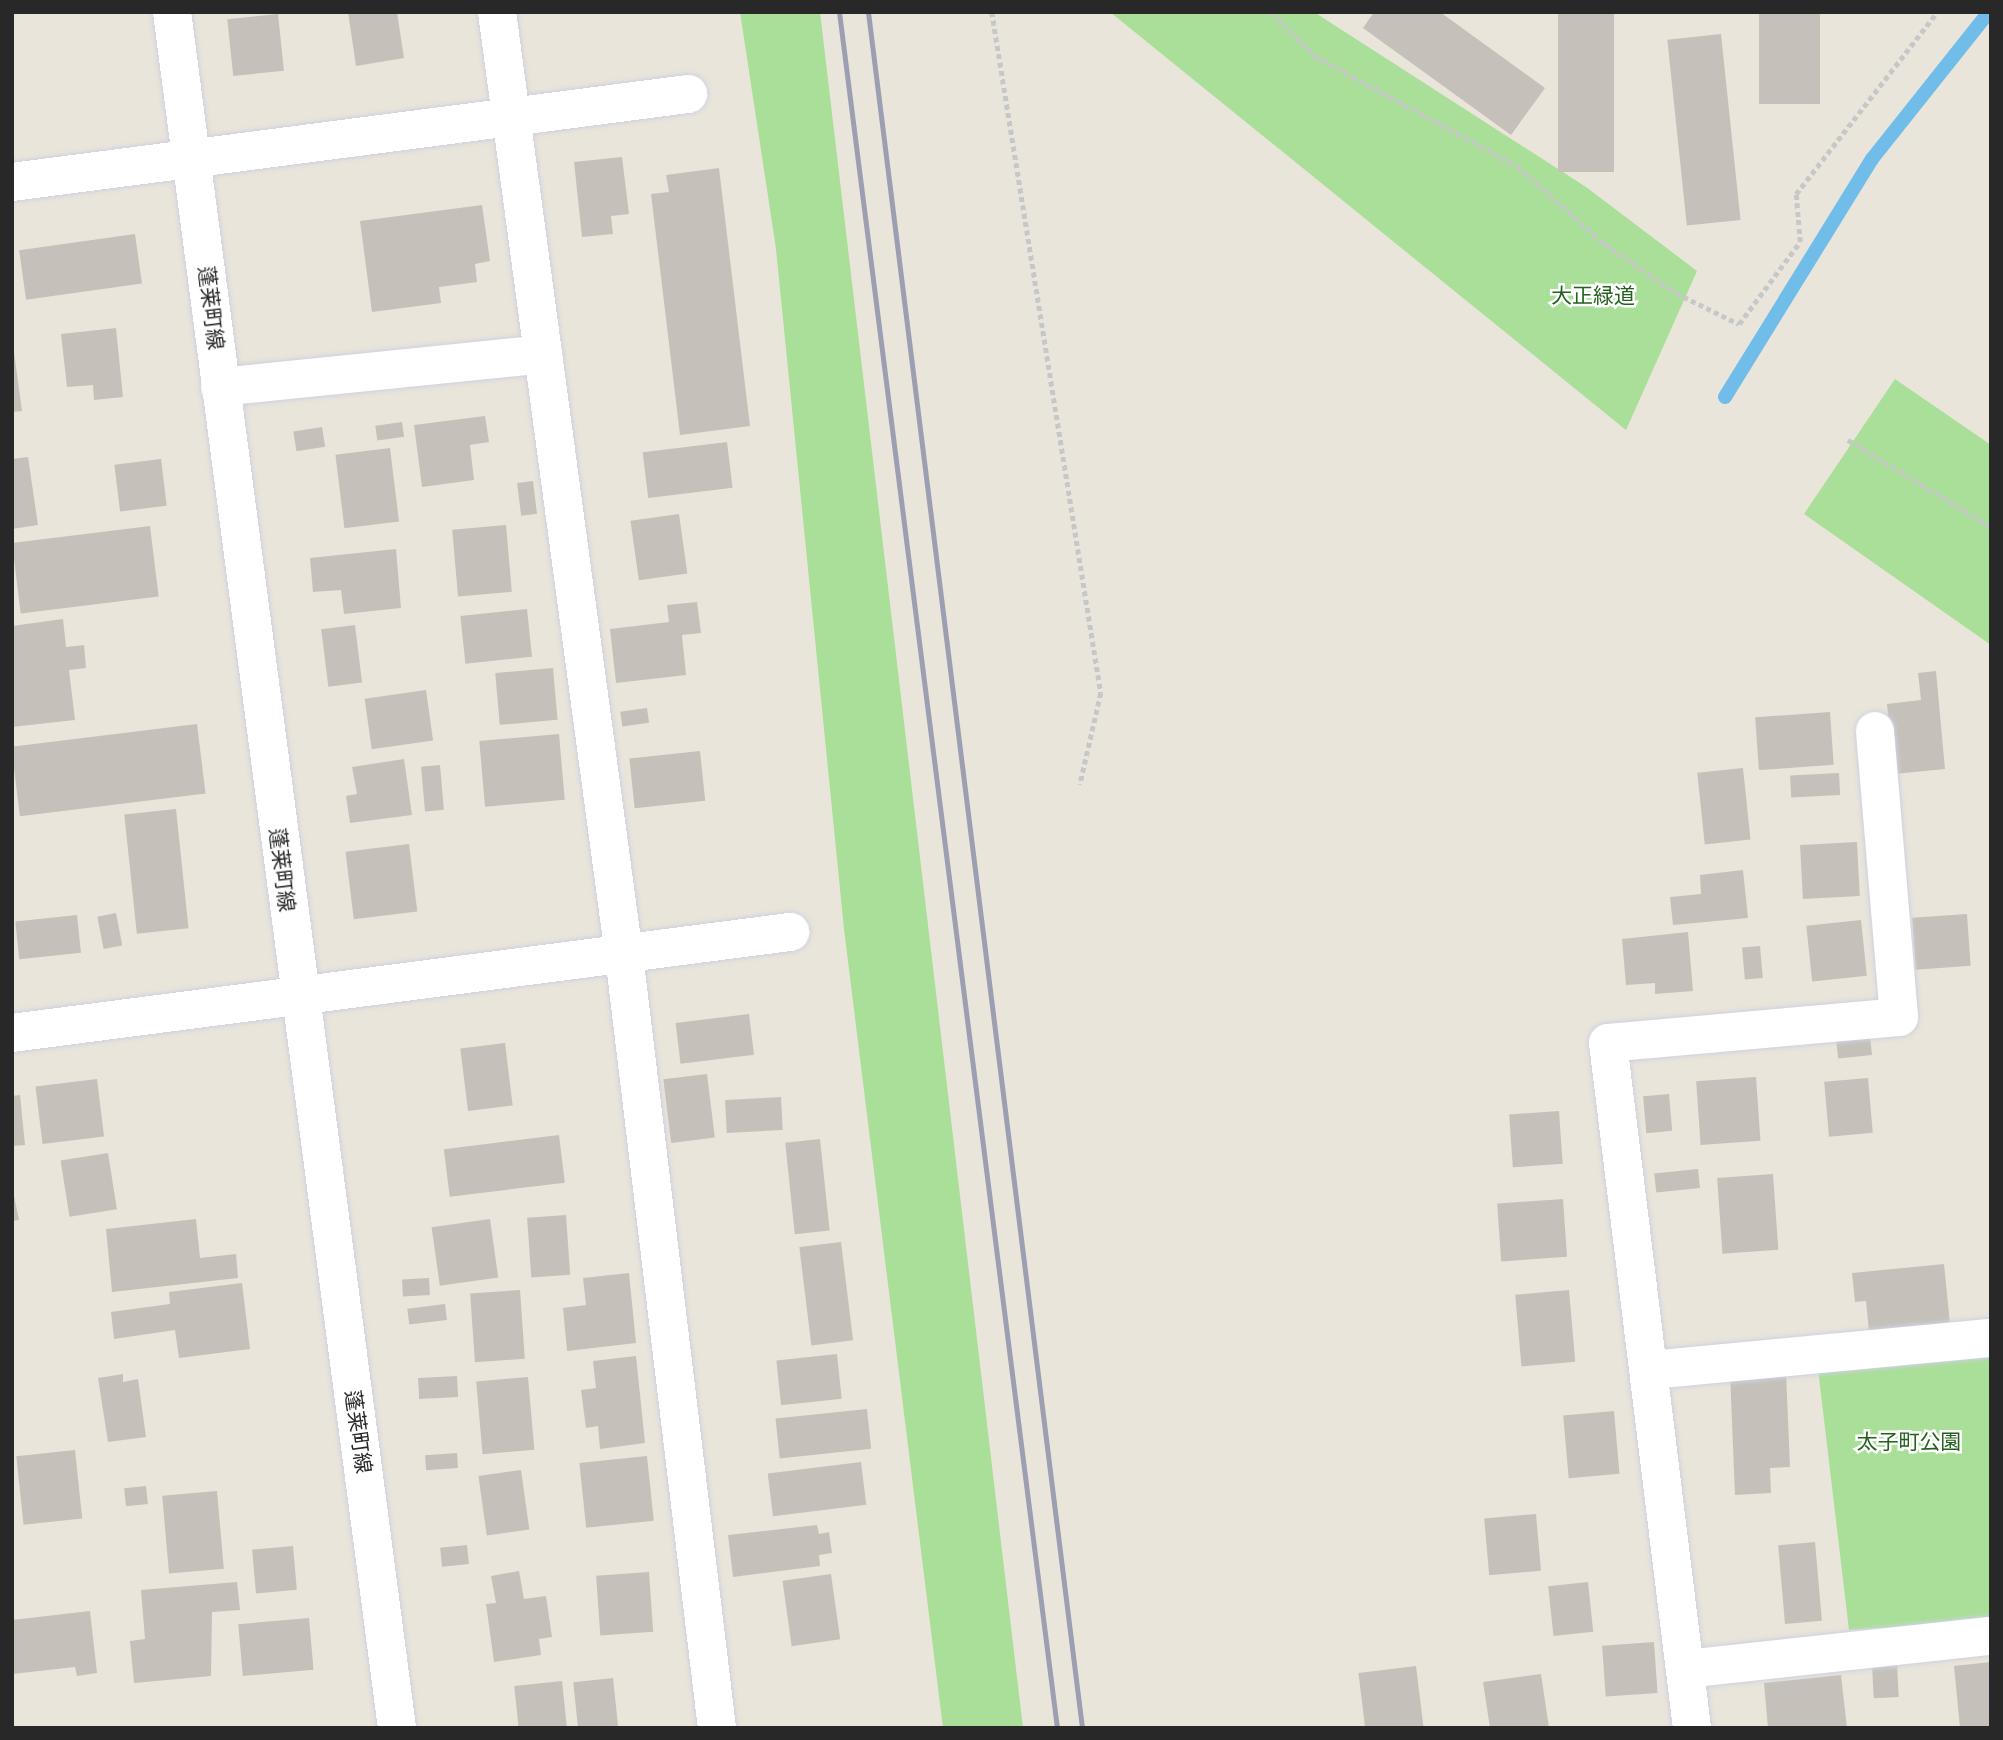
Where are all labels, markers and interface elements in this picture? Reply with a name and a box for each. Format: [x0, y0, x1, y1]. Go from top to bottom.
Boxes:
street label: 蓬莱町線 [192, 265, 228, 351]
park label: 大正緑道 [1551, 284, 1635, 310]
street label: 蓬莱町線 [263, 827, 299, 913]
street label: 蓬莱町線 [339, 1389, 375, 1475]
park label: 太子町公園 [1857, 1430, 1961, 1456]

